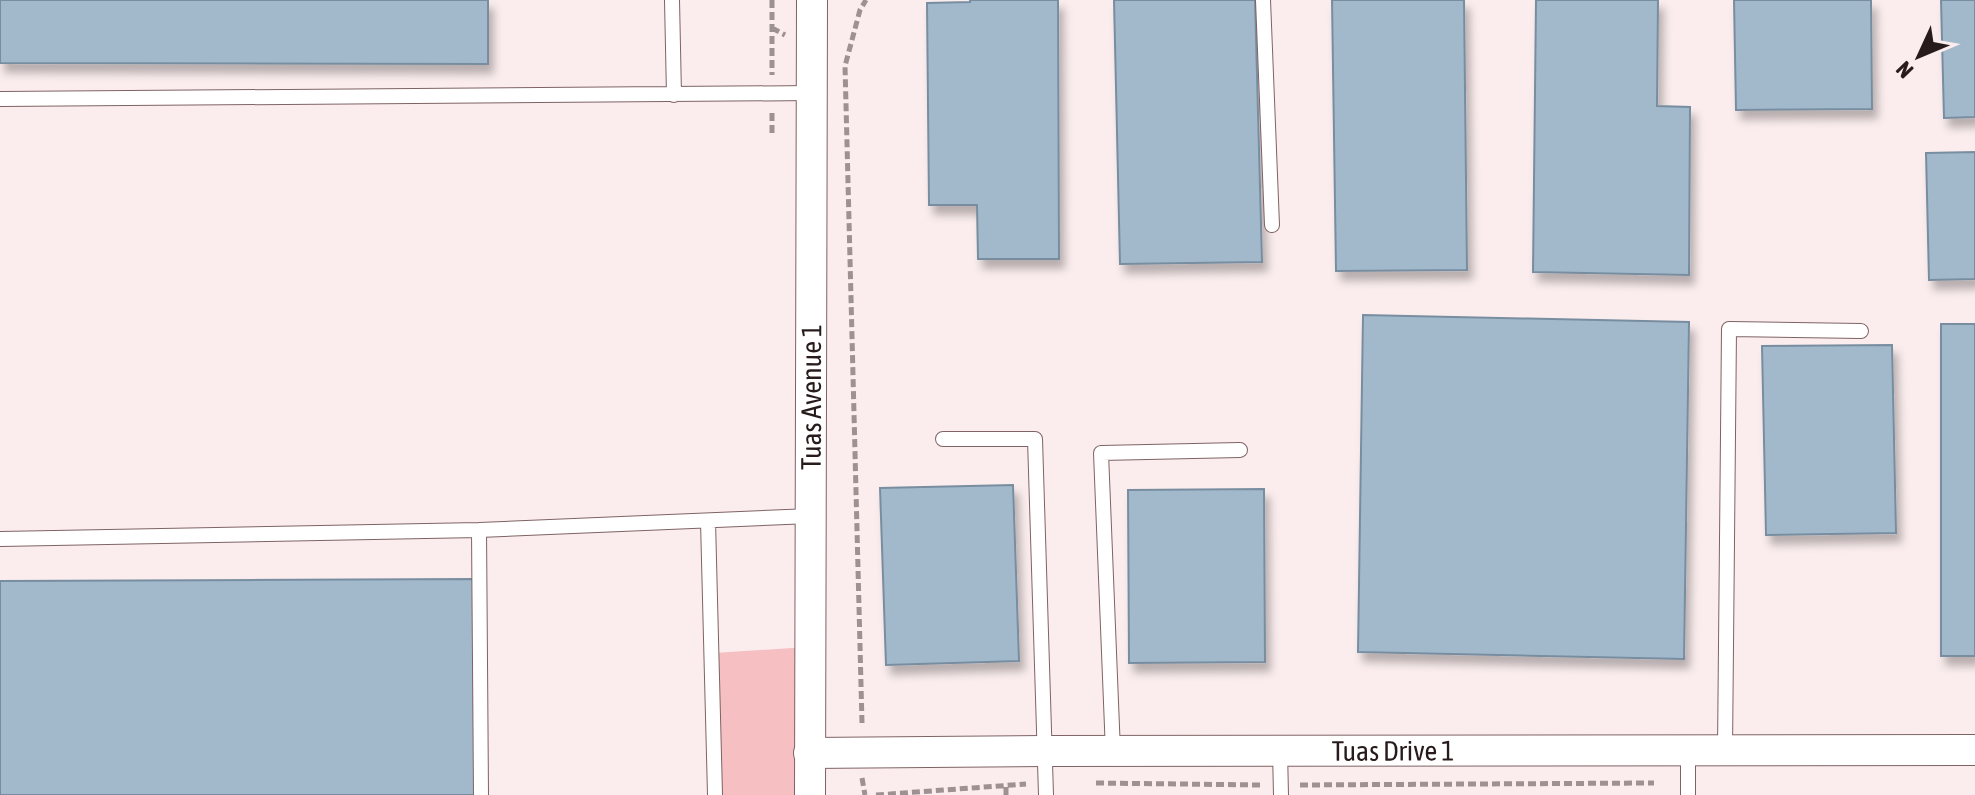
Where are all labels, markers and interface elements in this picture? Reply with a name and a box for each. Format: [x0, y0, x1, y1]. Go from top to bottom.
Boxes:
north arrow [1879, 16, 1959, 96]
text: N [1891, 56, 1918, 84]
street label: Tuas Avenue 1 [795, 324, 827, 470]
street label: Tuas Drive 1 [1332, 735, 1454, 767]

